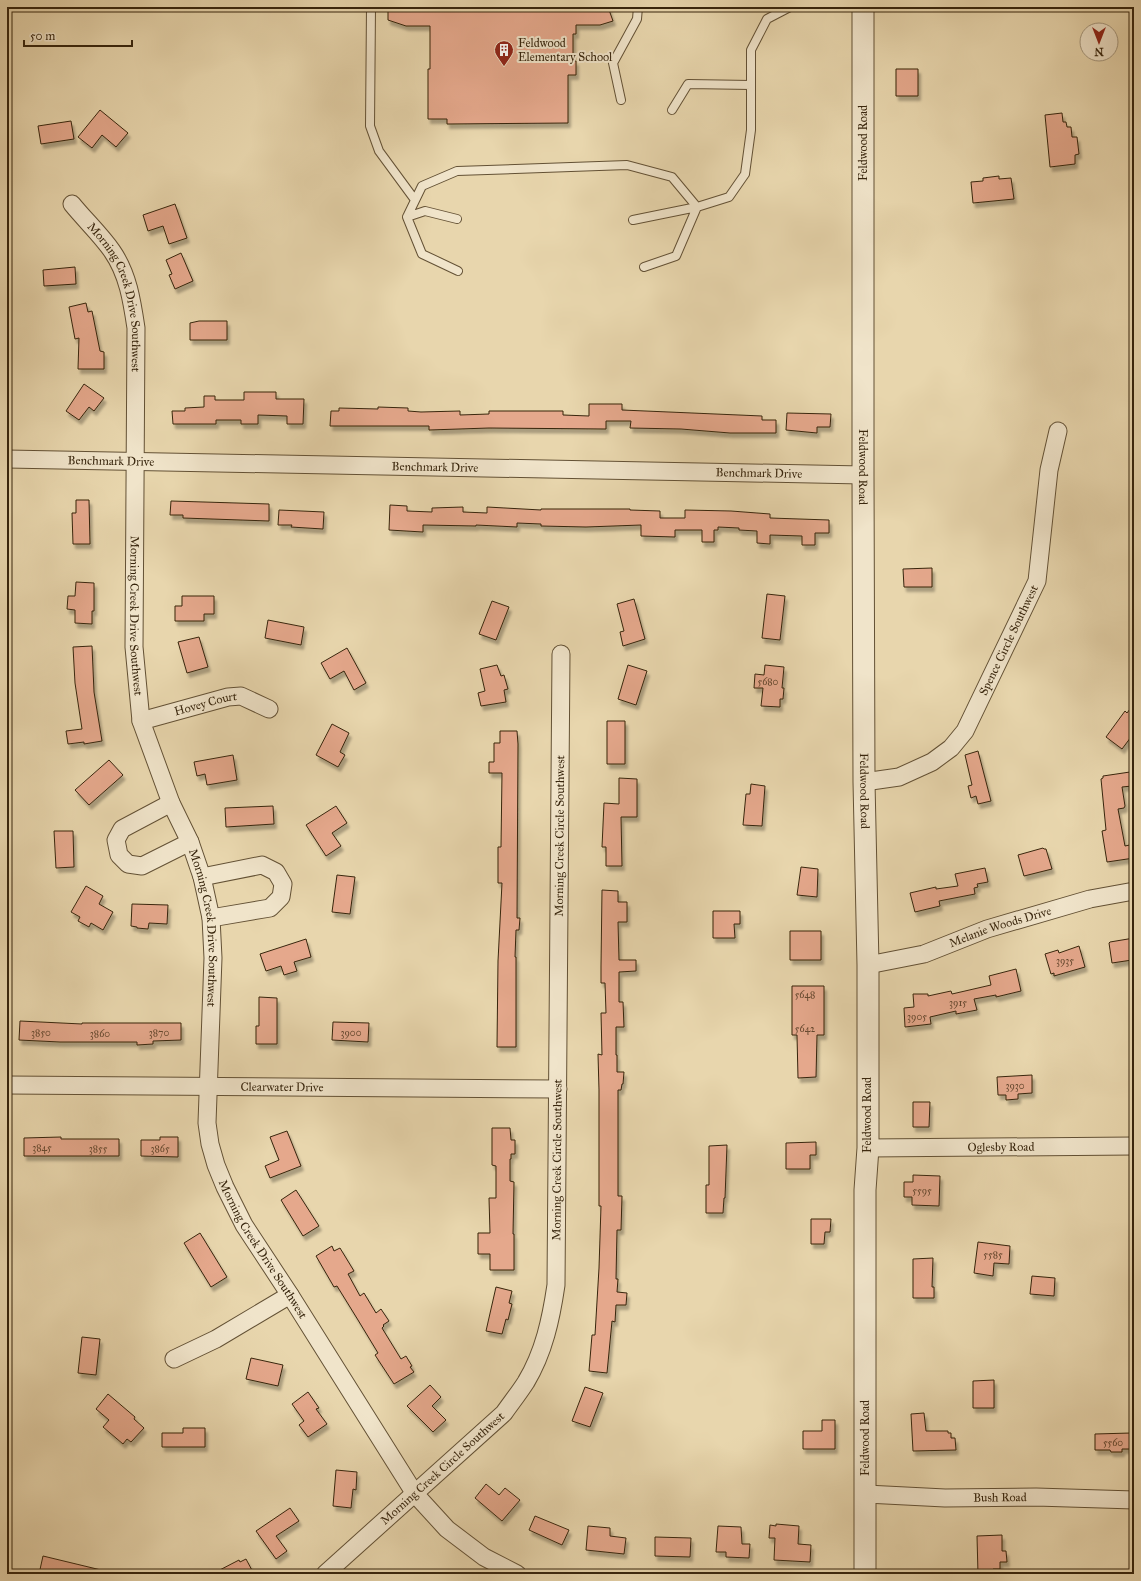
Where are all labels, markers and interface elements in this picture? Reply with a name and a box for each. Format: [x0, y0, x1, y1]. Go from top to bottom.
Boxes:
scale bar [24, 22, 132, 48]
north arrow [1079, 22, 1119, 62]
text: 50 m [30, 29, 55, 43]
place label: Feldwood Elementary School [518, 36, 613, 64]
building icon: Feldwood Elementary School [493, 39, 515, 67]
text: N [1094, 45, 1104, 58]
street label: Feldwood Road [856, 105, 870, 181]
street label: Morning Creek Drive Southwest [85, 220, 143, 373]
street label: Feldwood Road [856, 429, 870, 505]
street label: Benchmark Drive [68, 453, 154, 469]
street label: Benchmark Drive [391, 459, 478, 475]
street label: Benchmark Drive [715, 465, 802, 481]
street label: Morning Creek Drive Southwest [126, 536, 146, 697]
street label: Spence Circle Southwest [976, 582, 1041, 698]
house number: 5680 [758, 676, 779, 688]
street label: Hovey Court [173, 689, 238, 719]
street label: Feldwood Road [857, 753, 872, 829]
street label: Morning Creek Circle Southwest [552, 754, 567, 917]
street label: Morning Creek Drive Southwest [186, 847, 220, 1008]
street label: Melanie Woods Drive [947, 904, 1053, 950]
house number: 3935 [1056, 955, 1074, 967]
house number: 5648 [795, 989, 815, 1001]
house number: 3915 [949, 997, 967, 1009]
house number: 3905 [907, 1011, 927, 1023]
house number: 5642 [795, 1023, 815, 1035]
house number: 3850 [31, 1027, 51, 1039]
house number: 3870 [149, 1027, 169, 1039]
house number: 3900 [340, 1027, 362, 1039]
house number: 3860 [90, 1028, 110, 1040]
street label: Feldwood Road [860, 1077, 874, 1153]
street label: Morning Creek Circle Southwest [549, 1078, 565, 1241]
street label: Clearwater Drive [240, 1080, 324, 1094]
house number: 3930 [1005, 1080, 1025, 1092]
street label: Oglesby Road [968, 1140, 1034, 1155]
house number: 3845 [32, 1142, 52, 1154]
house number: 3855 [89, 1143, 108, 1155]
house number: 3865 [150, 1143, 170, 1155]
street label: Morning Creek Drive Southwest [216, 1178, 311, 1322]
house number: 5595 [912, 1185, 932, 1197]
house number: 5585 [983, 1249, 1003, 1261]
street label: Feldwood Road [858, 1400, 872, 1476]
street label: Morning Creek Circle Southwest [378, 1409, 508, 1528]
house number: 5560 [1103, 1437, 1123, 1449]
street label: Bush Road [973, 1490, 1027, 1505]

